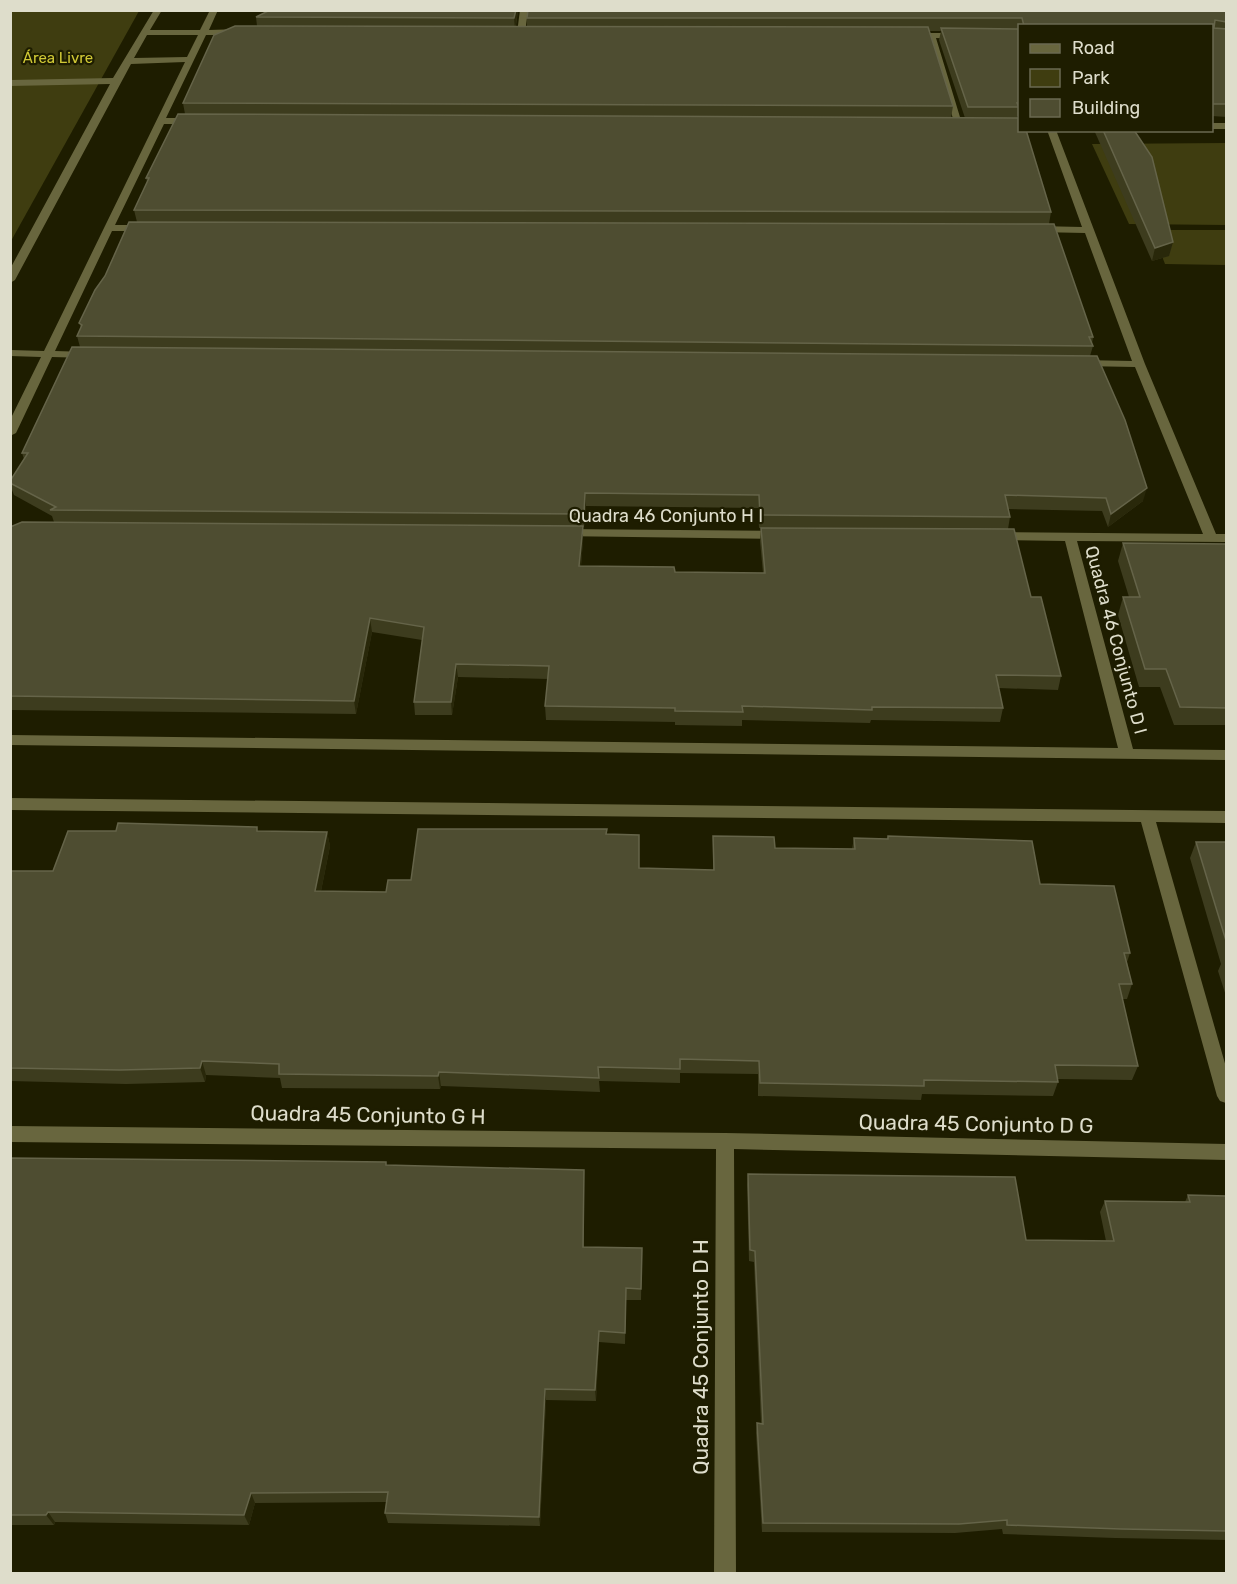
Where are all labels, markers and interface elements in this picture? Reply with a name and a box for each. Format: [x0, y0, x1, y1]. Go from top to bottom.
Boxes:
legend [1018, 24, 1213, 132]
text: Road [1072, 37, 1115, 59]
park label: Área Livre [23, 49, 93, 67]
text: Park [1072, 67, 1110, 89]
text: Building [1072, 97, 1140, 119]
street label: Quadra 46 Conjunto H I [569, 505, 763, 527]
street label: Quadra 46 Conjunto D I [1080, 543, 1152, 737]
street label: Quadra 45 Conjunto G H [250, 1100, 486, 1129]
street label: Quadra 45 Conjunto D G [858, 1109, 1094, 1138]
street label: Quadra 45 Conjunto D H [688, 1239, 713, 1475]

